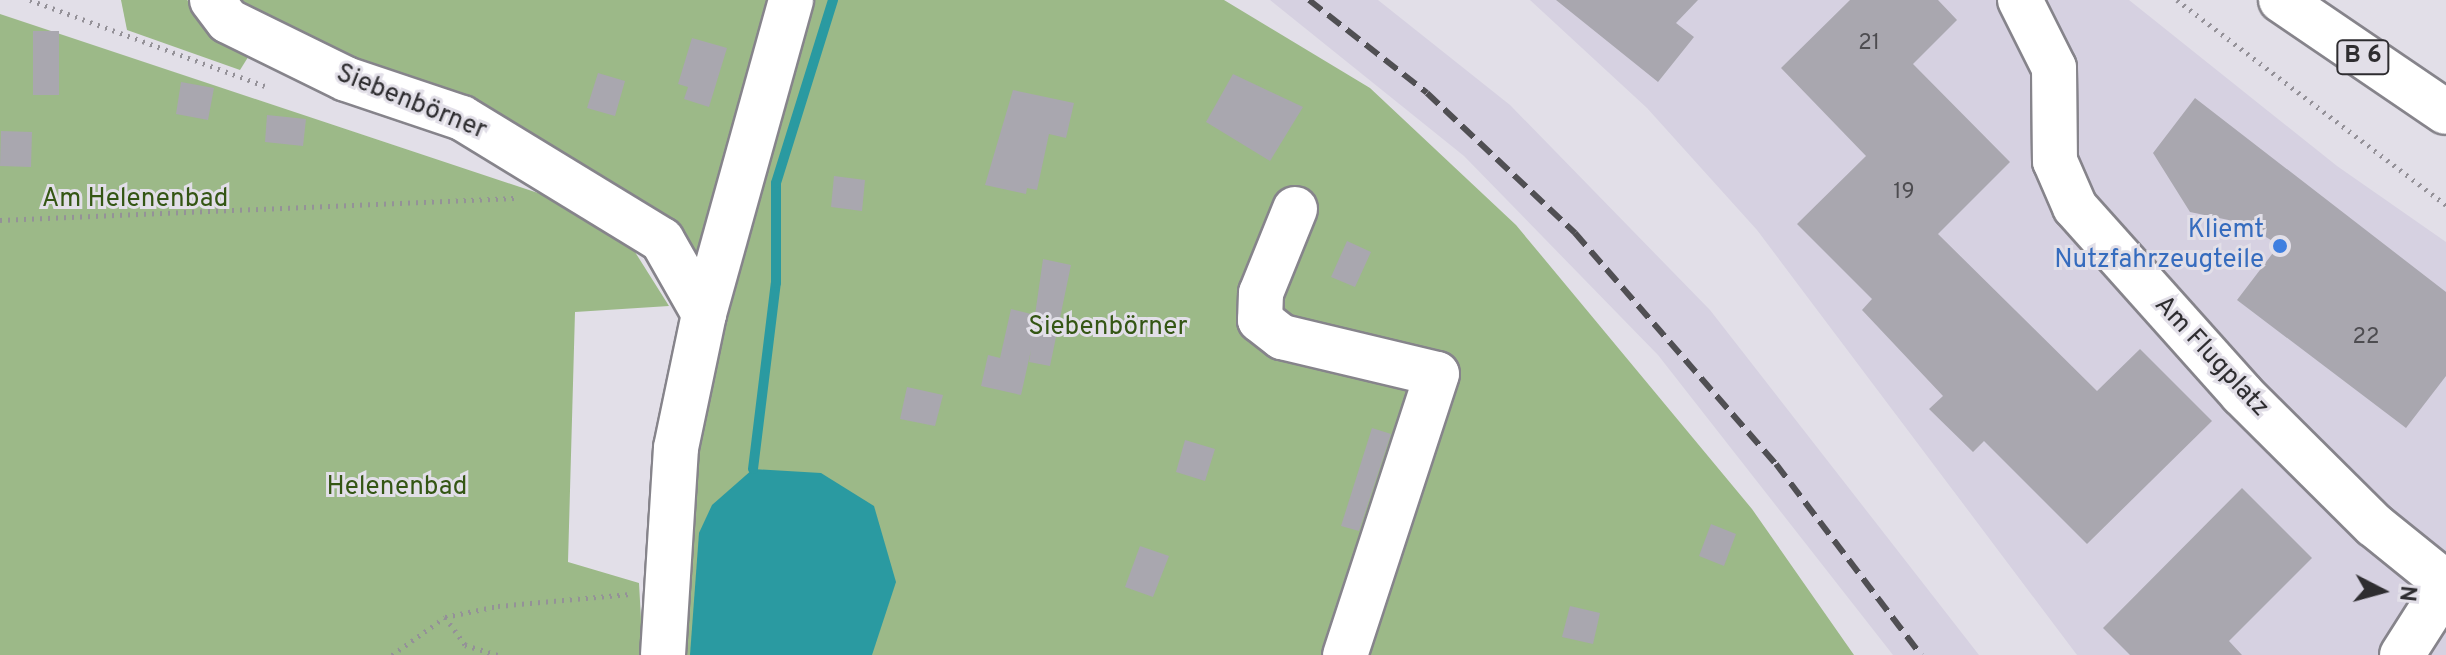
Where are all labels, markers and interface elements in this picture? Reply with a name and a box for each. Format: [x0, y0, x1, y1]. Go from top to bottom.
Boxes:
house number: 21 [1858, 31, 1880, 57]
road number: B 6 [2335, 37, 2391, 77]
street label: Siebenbörner [331, 59, 491, 147]
house number: 19 [1893, 180, 1915, 206]
park label: Am Helenenbad [42, 184, 228, 216]
place label: Kliemt Nutzfahrzeugteile [2054, 215, 2264, 276]
marker: Kliemt Nutzfahrzeugteile [2271, 237, 2289, 255]
street label: Am Flugplatz [2147, 290, 2275, 424]
park label: Siebenbörner [1028, 312, 1188, 344]
house number: 22 [2353, 325, 2379, 351]
park label: Helenenbad [327, 472, 467, 504]
north arrow [2342, 551, 2422, 631]
text: N [2392, 584, 2421, 603]

